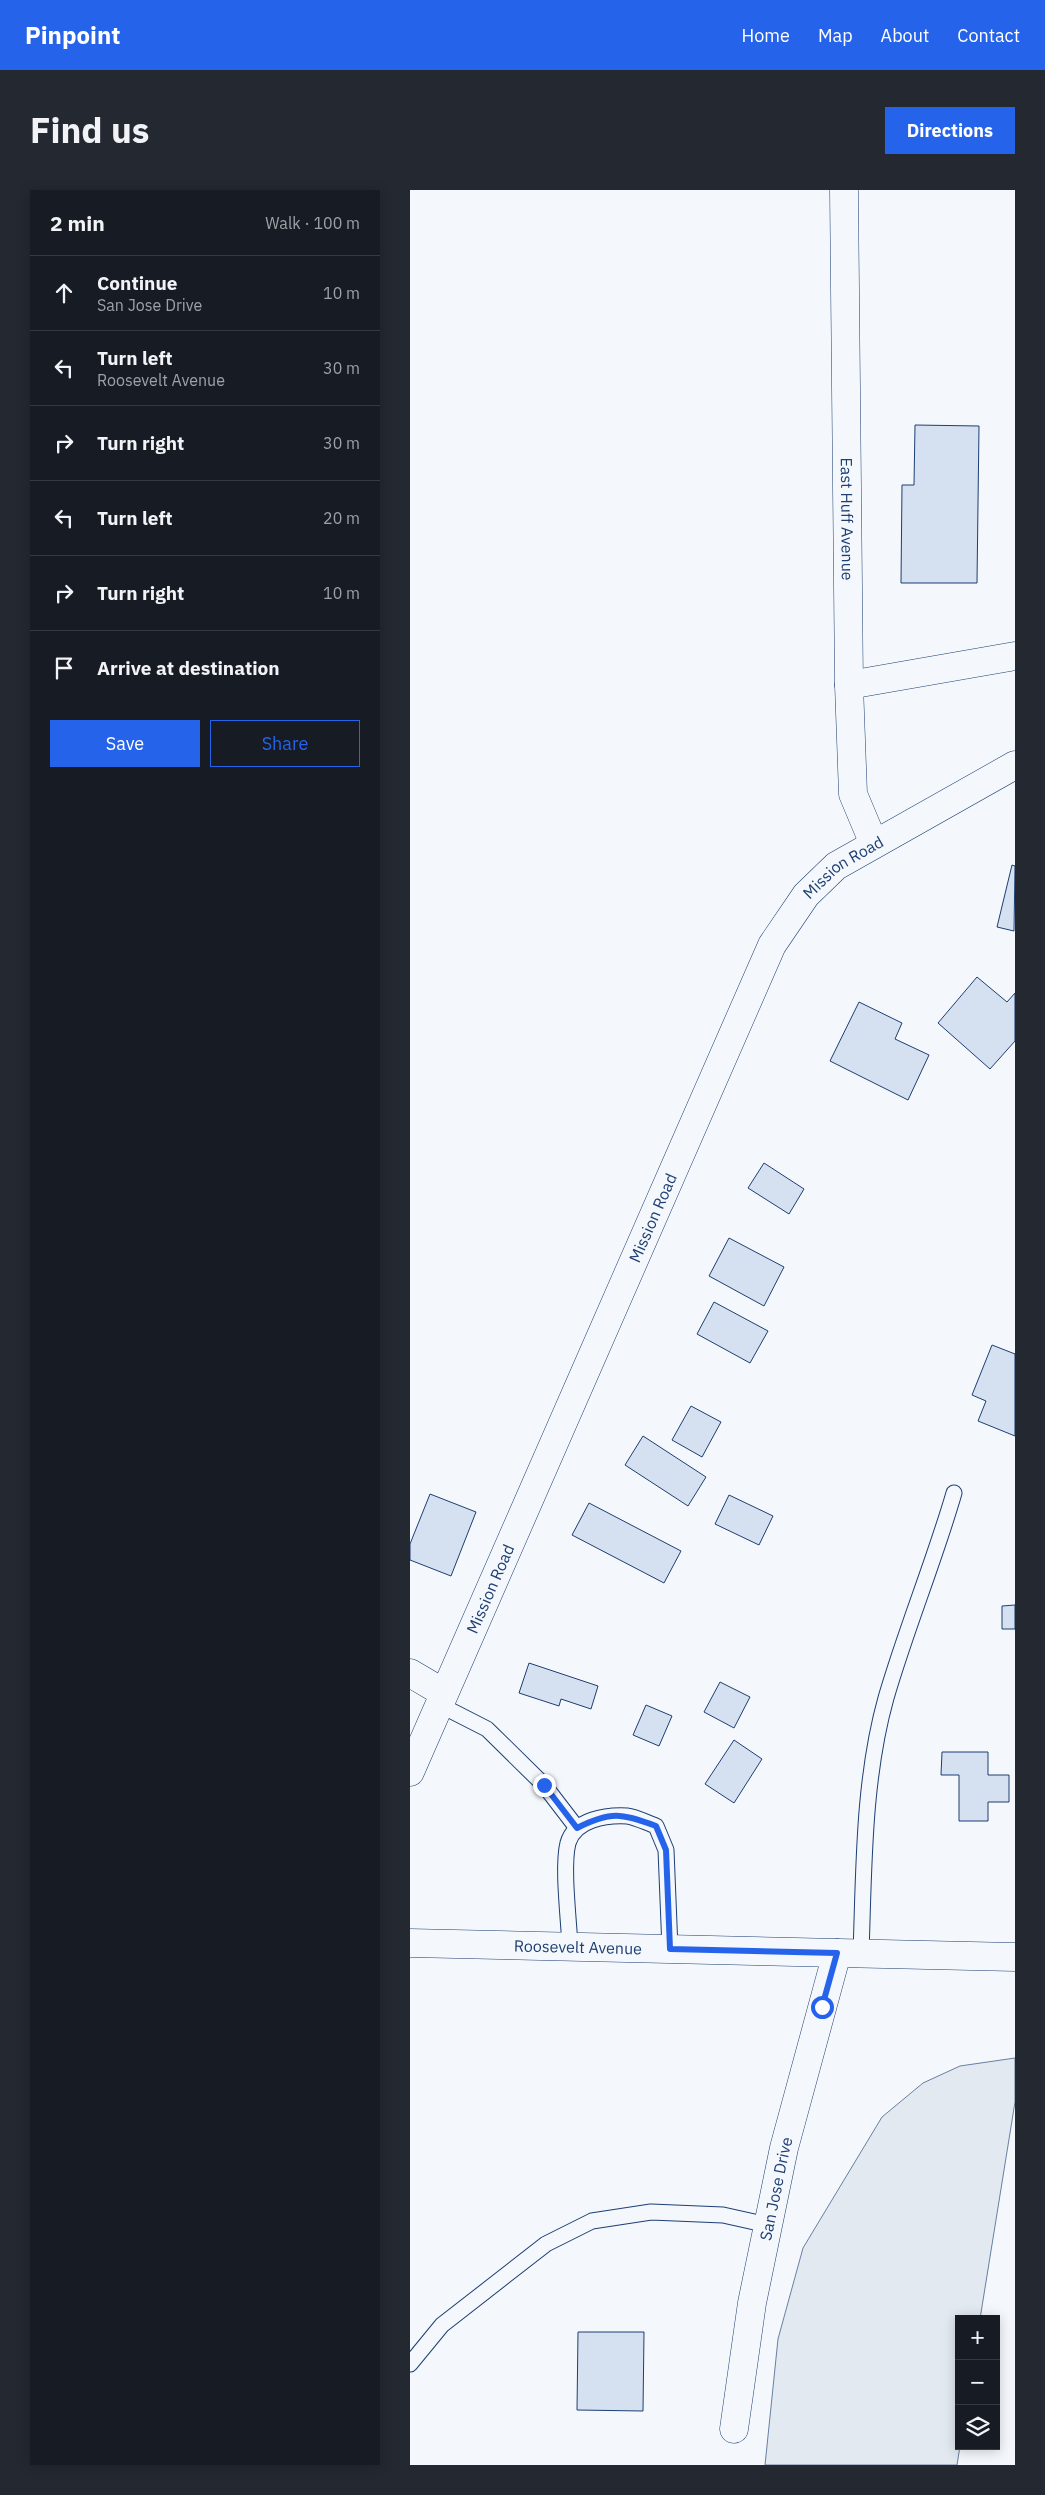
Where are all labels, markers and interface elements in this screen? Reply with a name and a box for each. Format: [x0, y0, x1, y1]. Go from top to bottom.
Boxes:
text: Pinpoint [25, 19, 120, 51]
text: Home [742, 24, 790, 47]
text: Map [818, 24, 853, 47]
text: About [881, 24, 929, 47]
text: Contact [957, 24, 1020, 47]
text: Find us [30, 107, 149, 153]
button: Directions [885, 107, 1015, 154]
text: 2 min [50, 209, 105, 237]
text: Walk · 100 m [265, 213, 360, 233]
text: Continue [97, 271, 177, 295]
icon: ahead [50, 279, 78, 307]
text: 10 m [323, 283, 360, 303]
text: San Jose Drive [97, 295, 202, 315]
text: Turn left [97, 346, 173, 370]
icon: left [50, 354, 78, 382]
text: 30 m [323, 358, 360, 378]
text: Roosevelt Avenue [97, 370, 225, 390]
icon: right [50, 429, 78, 457]
text: Turn right [97, 431, 184, 455]
text: 30 m [323, 433, 360, 453]
street label: East Huff Avenue [837, 457, 858, 581]
icon: left [50, 504, 78, 532]
text: Turn left [97, 506, 173, 530]
text: 20 m [323, 508, 360, 528]
icon: right [50, 579, 78, 607]
text: Turn right [97, 581, 184, 605]
text: 10 m [323, 583, 360, 603]
icon: arrive [50, 654, 78, 682]
text: Arrive at destination [97, 656, 280, 680]
button: Save [50, 720, 200, 767]
button: Share [210, 720, 360, 767]
street label: Mission Road [798, 831, 887, 903]
street label: Mission Road [624, 1170, 681, 1265]
street label: Mission Road [462, 1541, 518, 1636]
route end [533, 1774, 556, 1797]
street label: Roosevelt Avenue [514, 1935, 642, 1958]
route start [811, 1996, 834, 2019]
street label: San Jose Drive [755, 2134, 797, 2242]
map controls [955, 2315, 1000, 2450]
button: + [955, 2315, 1000, 2360]
button: − [955, 2360, 1000, 2405]
button: layers [955, 2405, 1000, 2450]

